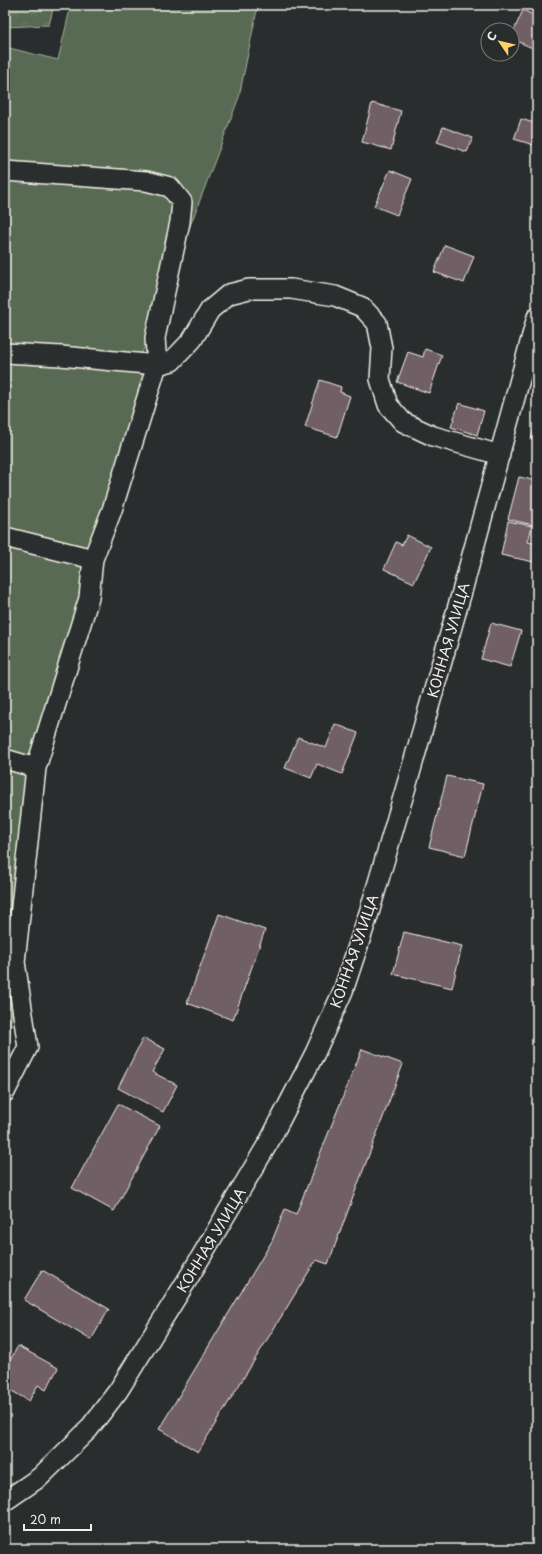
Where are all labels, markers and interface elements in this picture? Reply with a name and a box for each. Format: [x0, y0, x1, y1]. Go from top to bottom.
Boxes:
north arrow [480, 22, 520, 62]
text: С [482, 28, 501, 44]
street label: КОННАЯ УЛИЦА [422, 580, 475, 700]
street label: КОННАЯ УЛИЦА [325, 891, 383, 1011]
street label: КОННАЯ УЛИЦА [171, 1183, 251, 1296]
scale bar [24, 1506, 91, 1532]
text: 20 m [30, 1510, 61, 1528]

